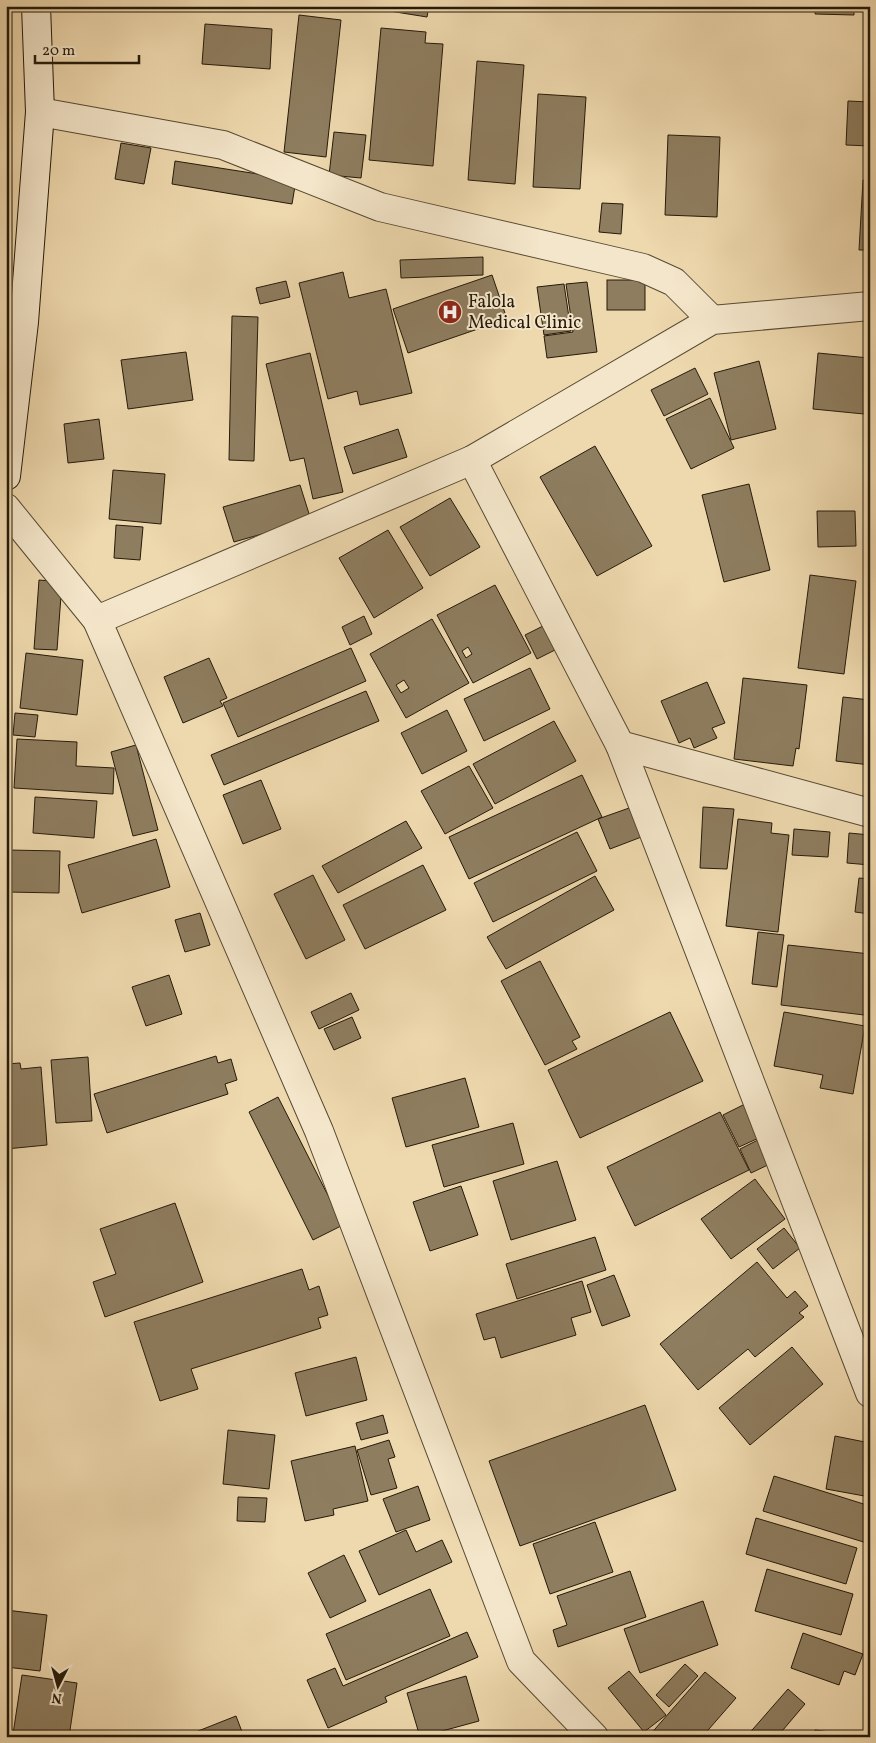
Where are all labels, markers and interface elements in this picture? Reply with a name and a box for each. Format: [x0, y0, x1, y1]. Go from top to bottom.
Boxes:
scale bar [35, 32, 139, 64]
text: 20 m [42, 41, 75, 62]
place label: Falola Medical Clinic [468, 290, 581, 336]
hospital icon: Falola Medical Clinic [437, 299, 463, 325]
north arrow [32, 1660, 82, 1710]
text: N [51, 1687, 63, 1707]

